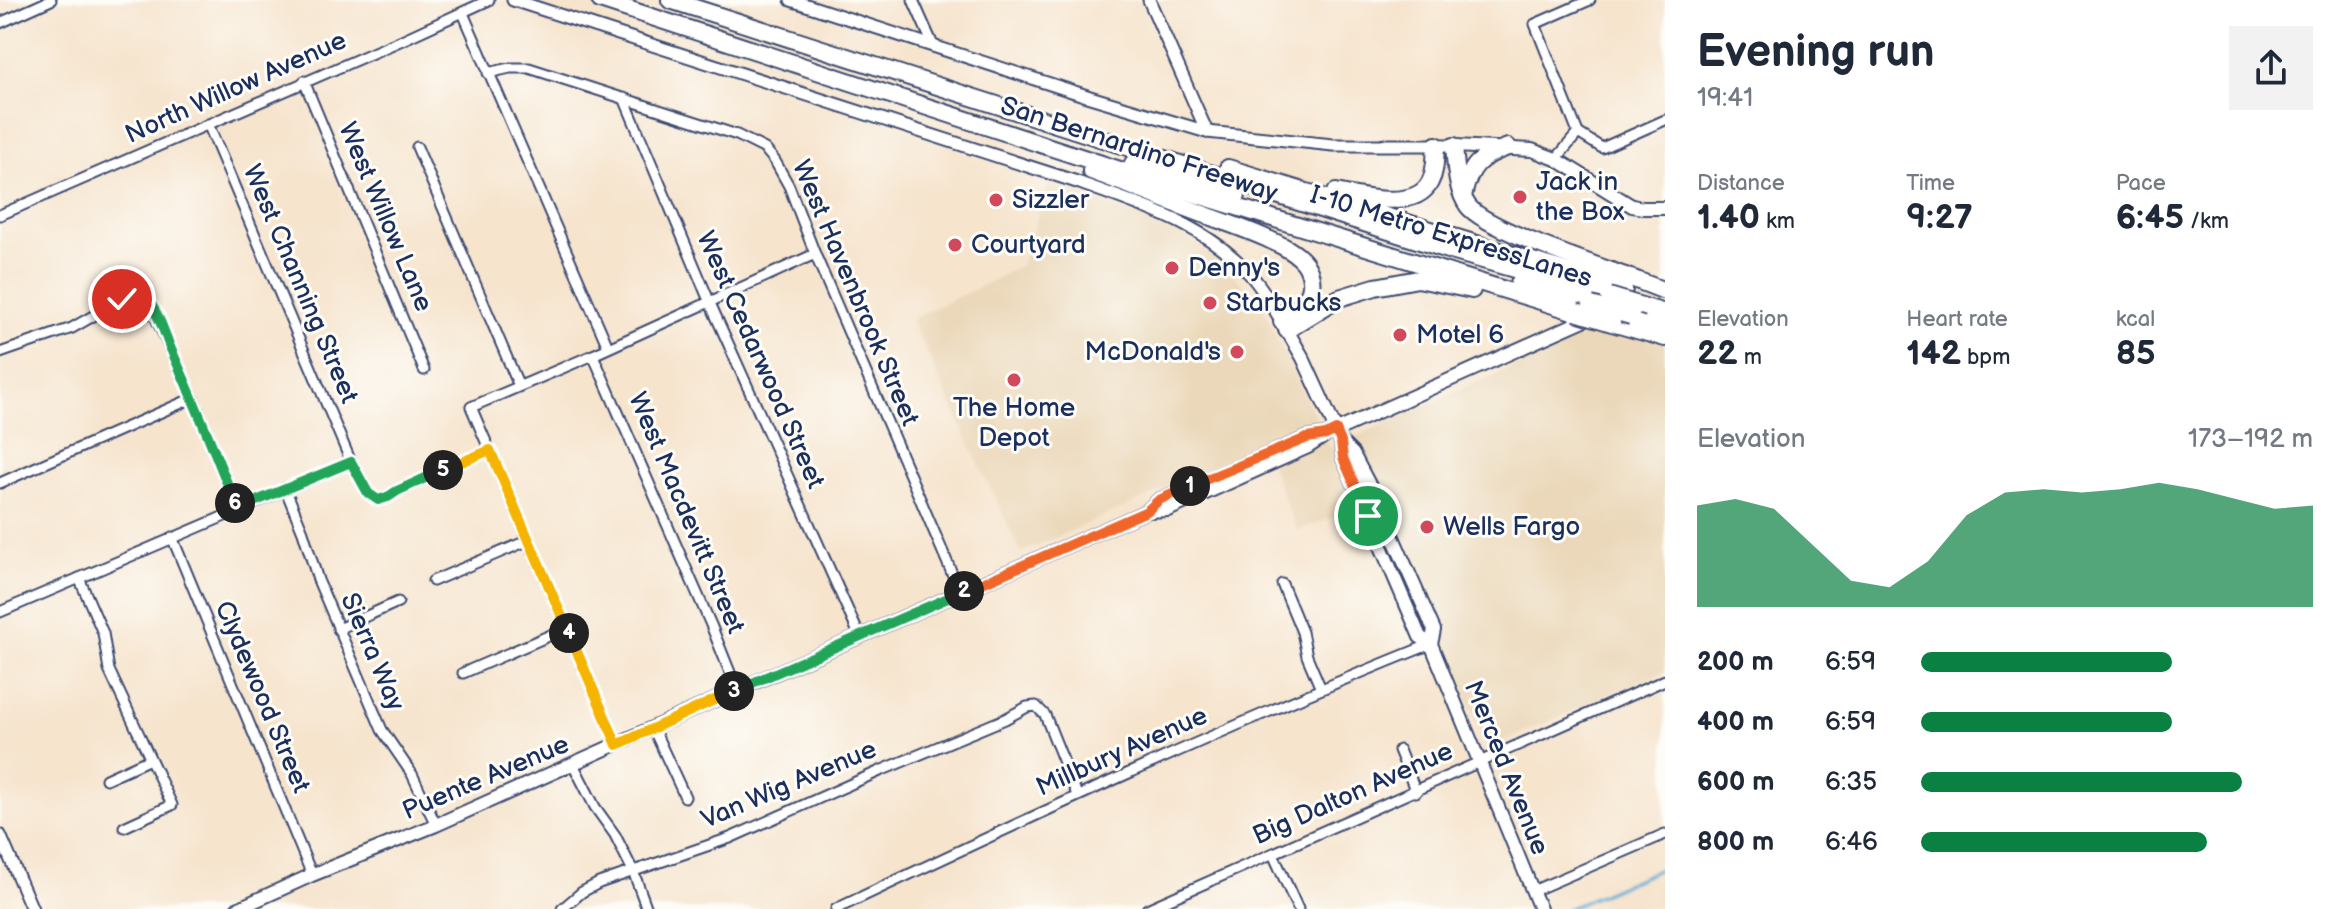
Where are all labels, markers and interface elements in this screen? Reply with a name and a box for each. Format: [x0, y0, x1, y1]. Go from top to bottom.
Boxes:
street label: North Willow Avenue [121, 25, 351, 151]
text: Evening run [1697, 26, 1934, 79]
button: share [2229, 26, 2313, 110]
text: 19:41 [1697, 83, 1753, 114]
street label: San Bernardino Freeway [997, 91, 1282, 210]
street label: West Willow Lane [331, 118, 439, 316]
street label: West Havenbrook Street [785, 156, 925, 430]
street label: West Channing Street [236, 160, 364, 408]
place label: Jack in the Box [1536, 167, 1625, 228]
text: Distance [1697, 170, 1785, 197]
text: Time [1906, 170, 1955, 197]
text: Pace [2116, 170, 2166, 197]
street label: I-10 Metro ExpressLanes [1307, 179, 1596, 295]
place label: Sizzler [1012, 185, 1090, 216]
marker: Jack in the Box [1511, 188, 1529, 206]
marker: Sizzler [987, 191, 1005, 209]
text: 1.40 [1697, 197, 1760, 238]
text: 9:27 [1906, 197, 1973, 238]
text: 6:45 [2116, 197, 2184, 238]
text: km [1760, 208, 1795, 235]
text: /km [2184, 208, 2229, 235]
street label: West Cedarwood Street [689, 227, 831, 493]
place label: Courtyard [971, 230, 1086, 261]
marker: Courtyard [946, 236, 964, 254]
place label: Denny's [1188, 253, 1280, 284]
marker: Denny's [1163, 259, 1181, 277]
pin [88, 265, 156, 333]
icon: check [100, 277, 144, 321]
place label: Starbucks [1226, 288, 1341, 319]
marker: Starbucks [1201, 294, 1219, 312]
text: Elevation [1697, 306, 1789, 333]
text: Heart rate [1906, 306, 2008, 333]
text: kcal [2116, 306, 2155, 333]
place label: Motel 6 [1416, 320, 1504, 351]
marker: Motel 6 [1391, 326, 1409, 344]
text: 22 [1697, 333, 1738, 374]
text: 142 [1906, 333, 1961, 374]
text: 85 [2116, 333, 2156, 374]
place label: McDonald's [1085, 337, 1221, 368]
marker: McDonald's [1228, 343, 1246, 361]
text: m [1738, 344, 1762, 371]
text: bpm [1961, 344, 2010, 371]
marker: The Home Depot [1005, 371, 1023, 389]
street label: West Macdevitt Street [621, 388, 751, 638]
place label: The Home Depot [953, 393, 1075, 454]
text: Elevation [1697, 424, 1805, 455]
text: 173–192 m [2188, 424, 2313, 455]
pin: 5 [423, 450, 463, 490]
text: 5 [437, 456, 449, 483]
pin: 1 [1170, 466, 1210, 506]
text: 1 [1185, 472, 1195, 499]
pin [1334, 482, 1402, 550]
pin: 6 [215, 483, 255, 523]
text: 6 [228, 489, 242, 516]
icon: arrive [1346, 494, 1390, 538]
place label: Wells Fargo [1443, 512, 1580, 543]
marker: Wells Fargo [1418, 518, 1436, 536]
pin: 2 [944, 571, 984, 611]
text: 2 [957, 577, 971, 604]
street label: Sierra Way [333, 588, 411, 716]
street label: Clydewood Street [208, 596, 316, 798]
pin: 4 [549, 613, 589, 653]
text: 4 [563, 619, 575, 646]
text: 200 m [1697, 647, 1774, 678]
text: 6:59 [1825, 647, 1876, 678]
pin: 3 [714, 671, 754, 711]
street label: Merced Avenue [1457, 676, 1555, 860]
text: 3 [728, 677, 740, 704]
street label: Millbury Avenue [1032, 700, 1212, 804]
text: 400 m [1697, 707, 1774, 738]
text: 6:59 [1825, 707, 1876, 738]
street label: Puente Avenue [398, 729, 574, 827]
street label: Van Wig Avenue [697, 734, 881, 836]
street label: Big Dalton Avenue [1248, 736, 1458, 852]
text: 600 m [1697, 767, 1774, 798]
text: 6:35 [1825, 767, 1877, 798]
text: 800 m [1697, 827, 1774, 858]
text: 6:46 [1825, 827, 1878, 858]

